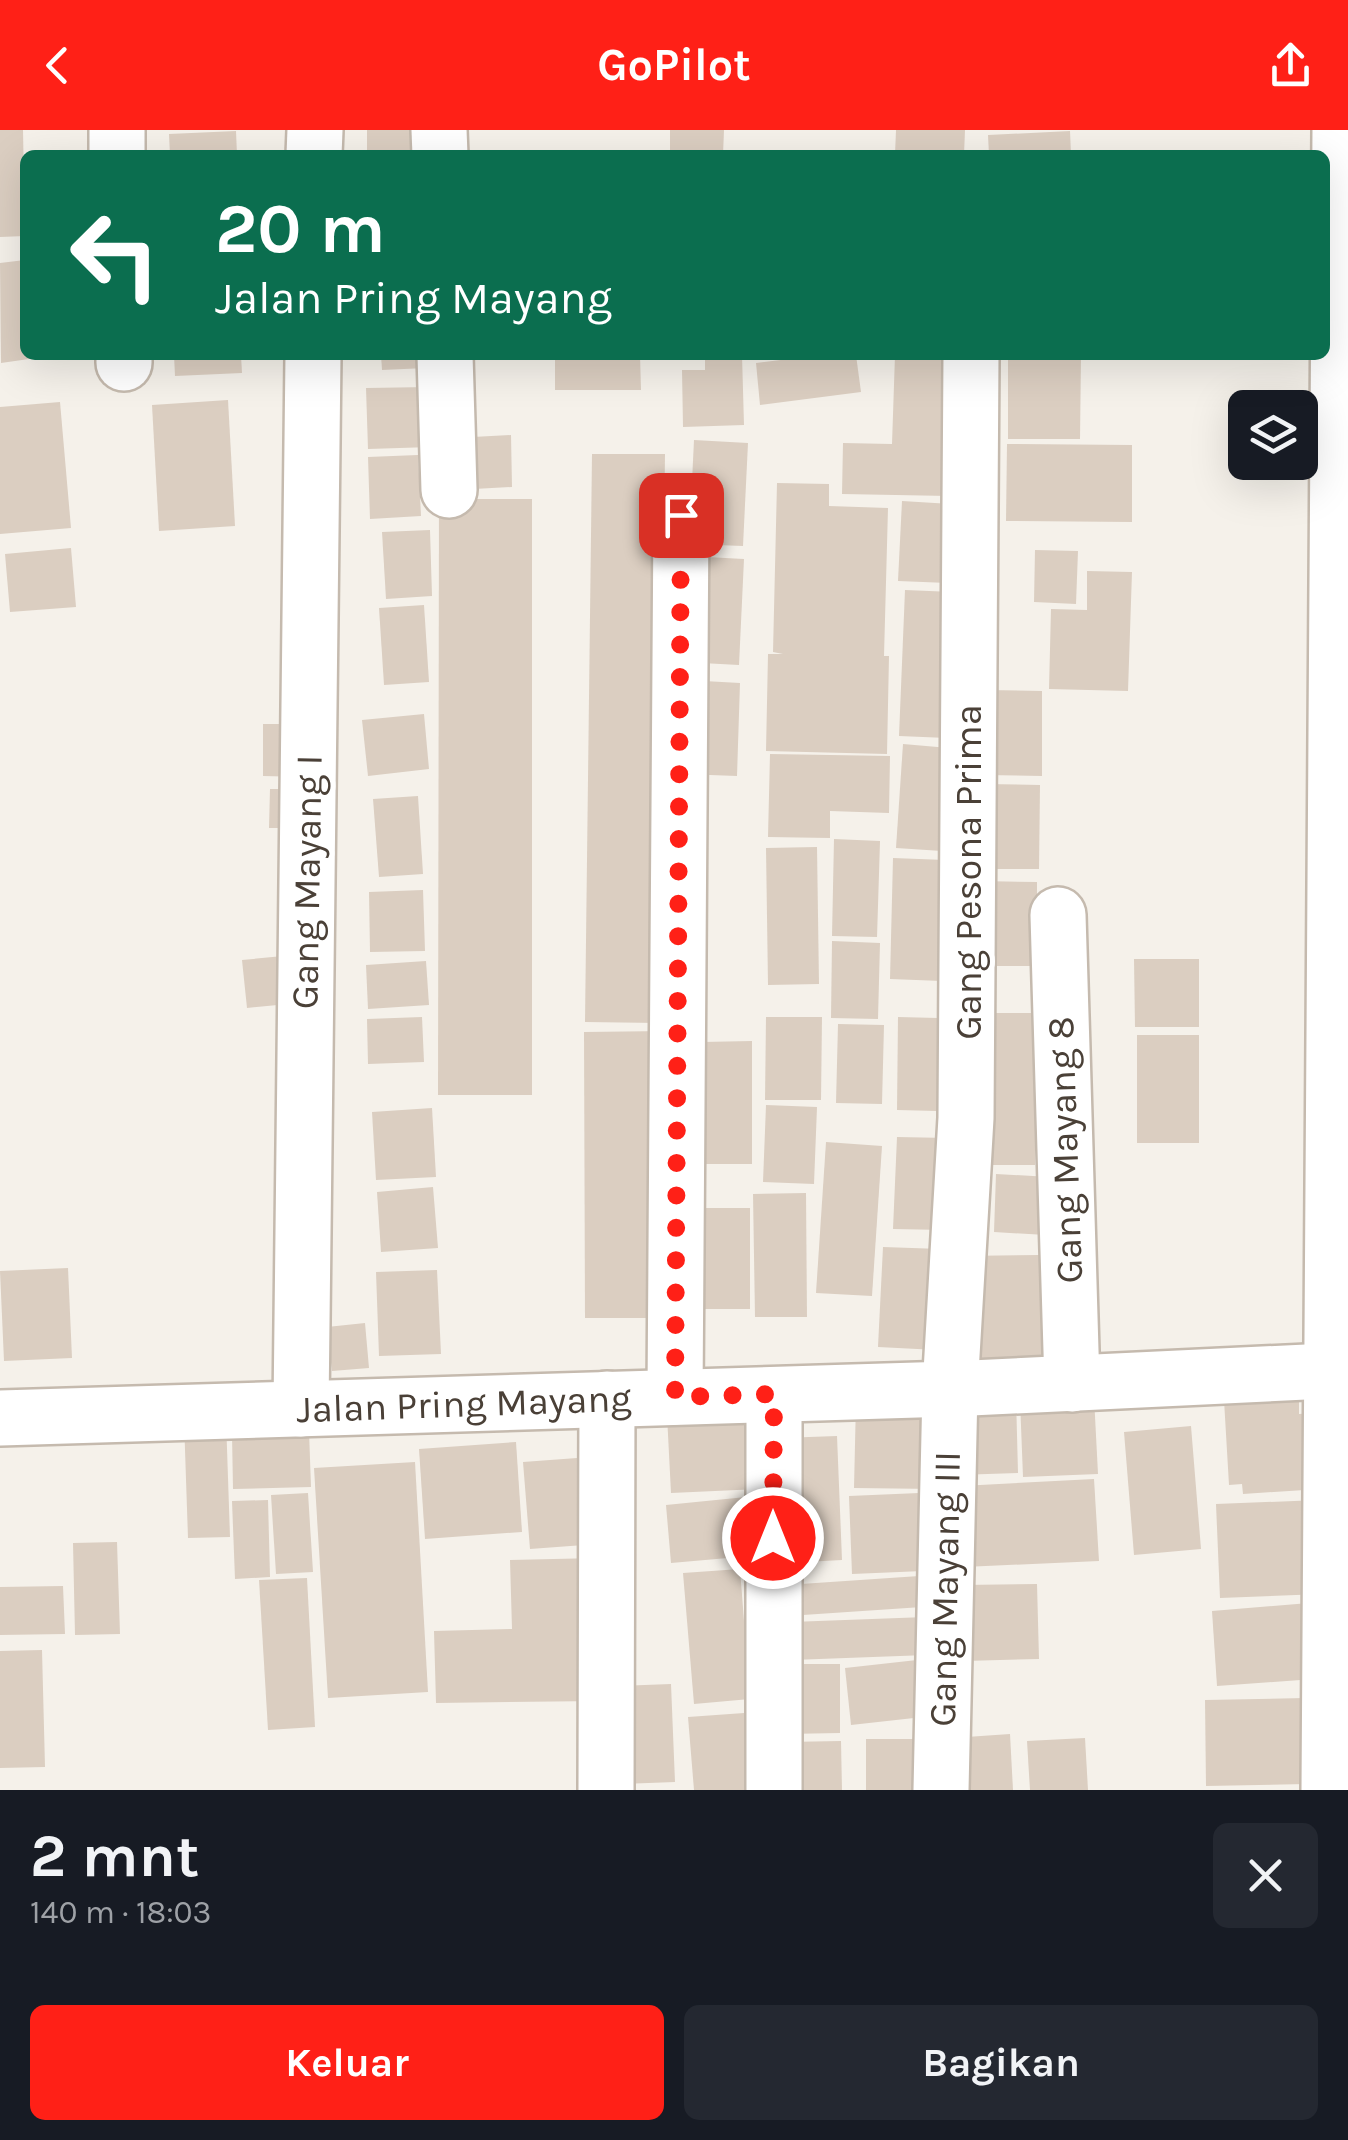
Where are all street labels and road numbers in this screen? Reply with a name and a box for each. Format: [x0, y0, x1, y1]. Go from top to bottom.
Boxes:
street label: Gang Pesona Prima [946, 704, 991, 1040]
street label: Gang Mayang I [282, 754, 332, 1010]
street label: Gang Mayang 8 [1038, 1016, 1092, 1284]
street label: Jalan Pring Mayang [296, 1376, 632, 1432]
street label: Gang Mayang III [920, 1451, 970, 1727]

